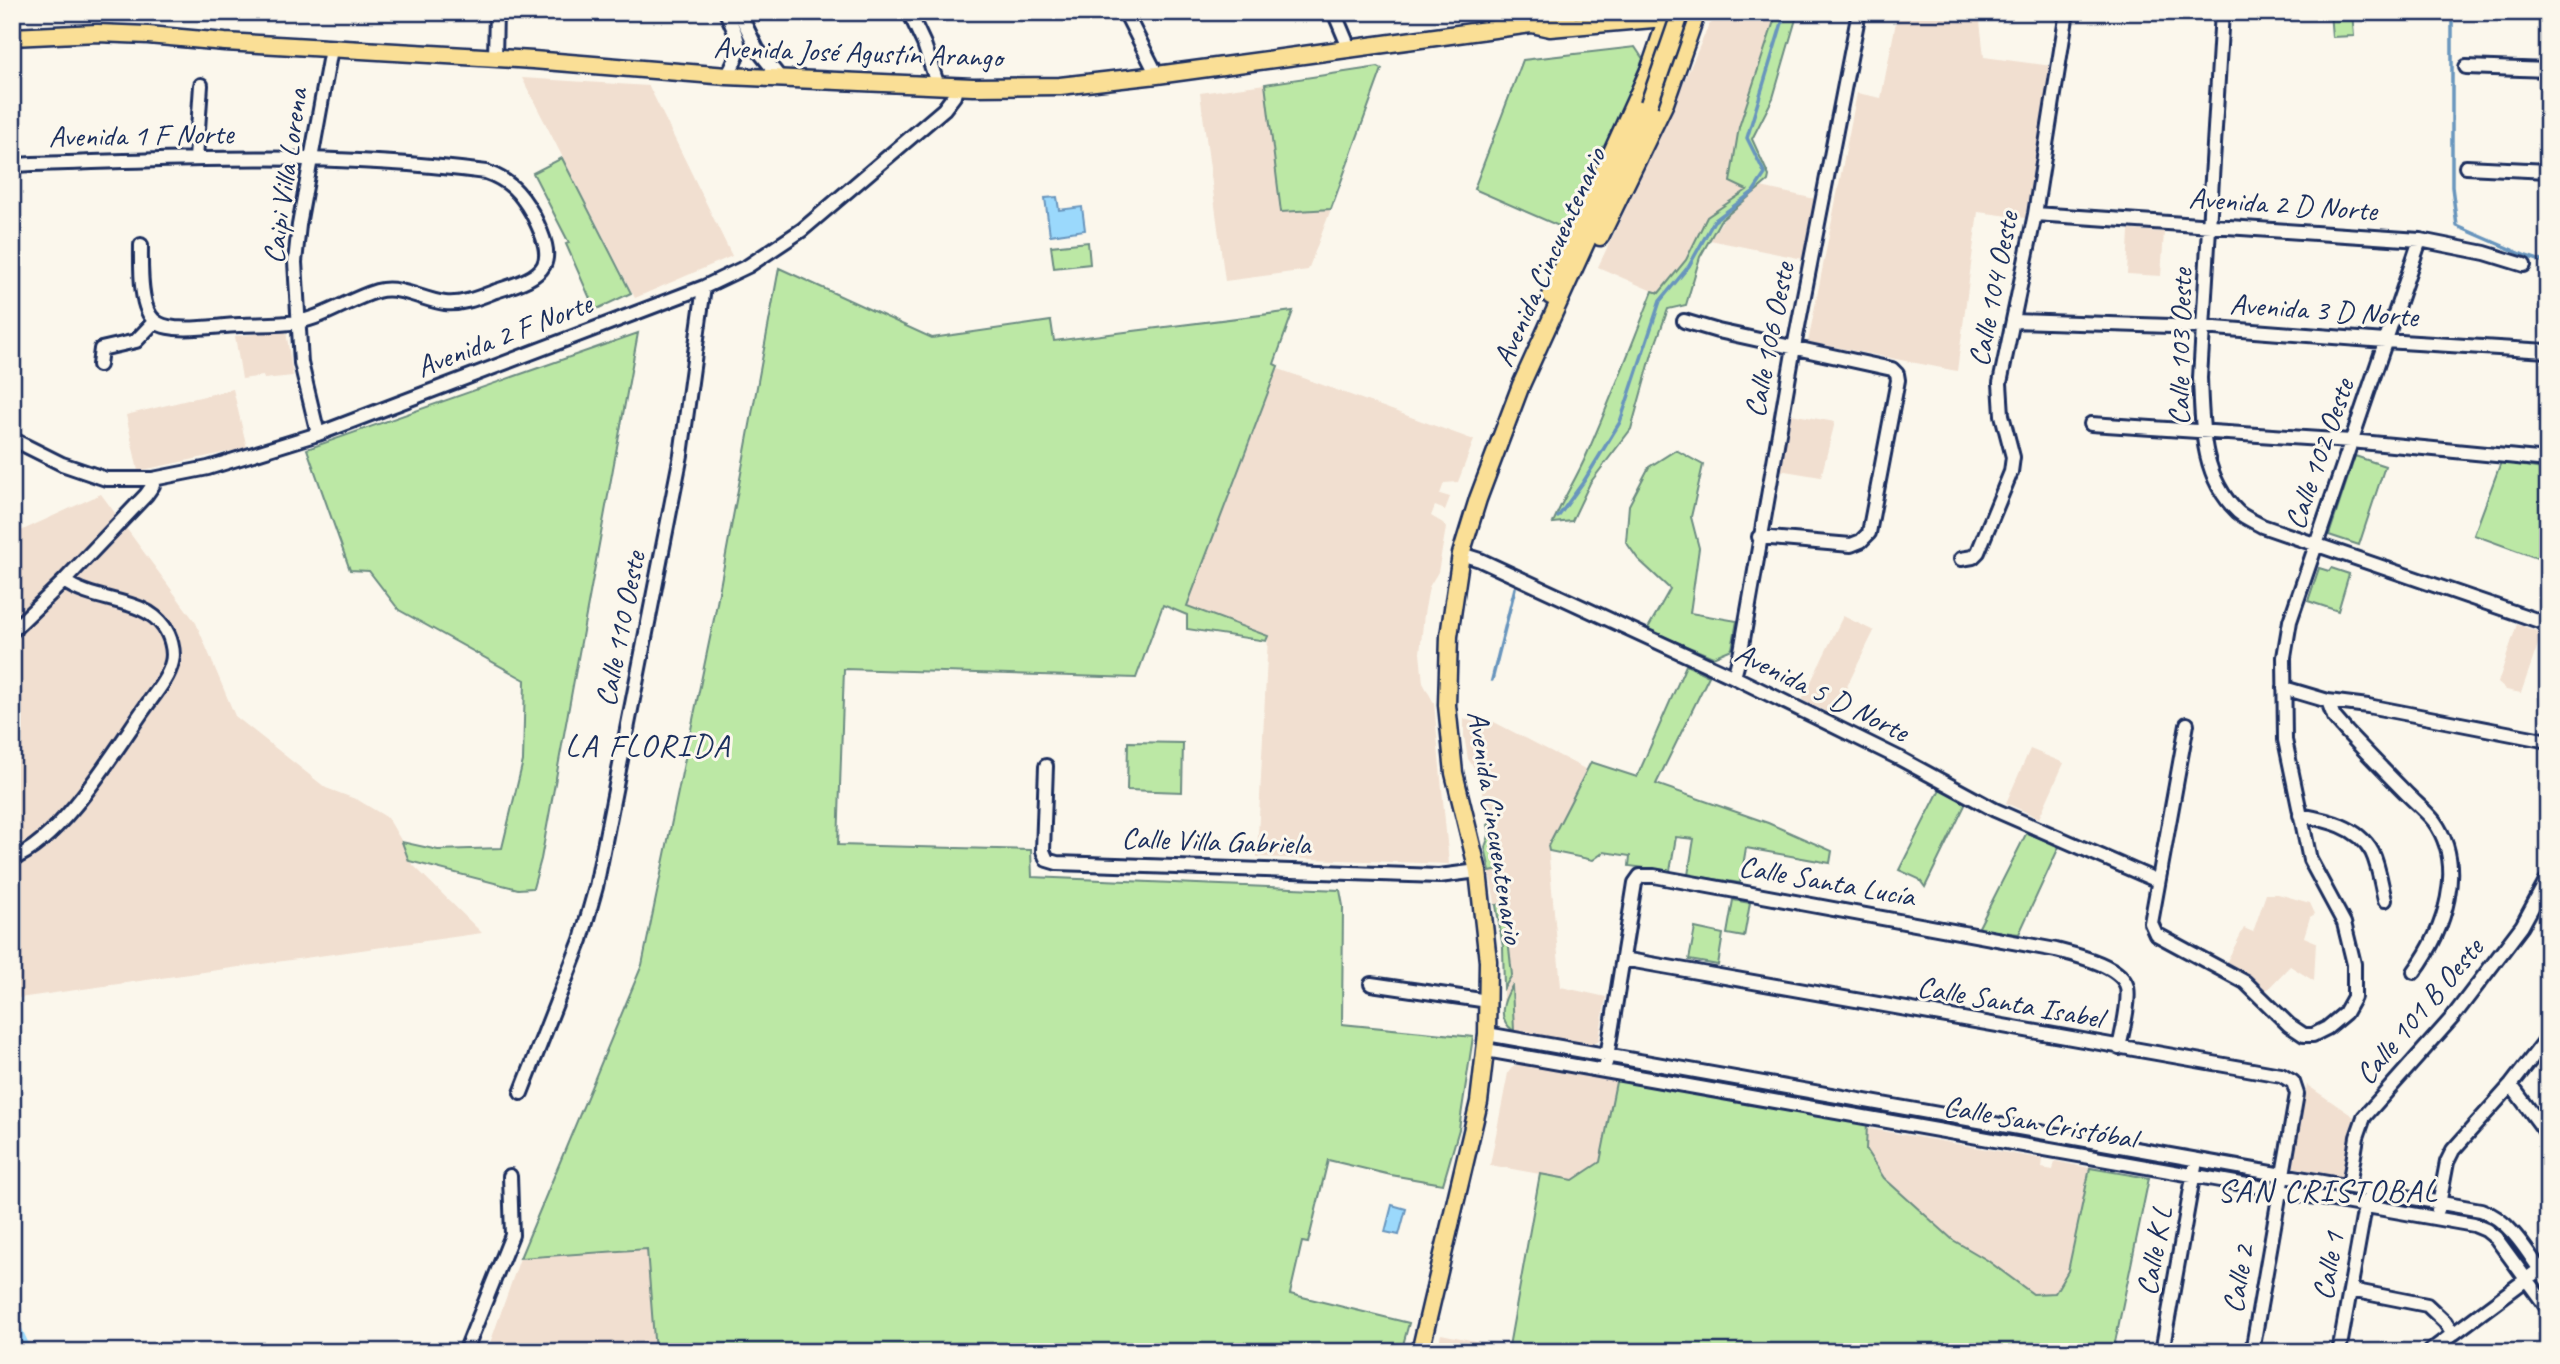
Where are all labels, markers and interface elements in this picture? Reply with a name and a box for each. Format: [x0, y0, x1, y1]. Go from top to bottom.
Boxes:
street label: Avenida José Agustín Arango [713, 28, 1006, 76]
street label: Caipi Villa Lorena [254, 84, 316, 266]
street label: Avenida 1 F Norte [48, 114, 236, 156]
street label: Avenida Cincuentenario [1484, 140, 1615, 372]
street label: Avenida 2 D Norte [2188, 178, 2381, 230]
street label: Calle 104 Oeste [1959, 206, 2027, 370]
street label: Calle 106 Oeste [1735, 257, 1803, 421]
street label: Calle 103 Oeste [2160, 266, 2200, 426]
street label: Avenida 2 F Norte [411, 283, 599, 386]
street label: Avenida 3 D Norte [2229, 284, 2422, 336]
street label: Calle 102 Oeste [2276, 372, 2363, 534]
street label: Calle 110 Oeste [586, 546, 654, 710]
street label: Avenida 5 D Norte [1729, 634, 1917, 751]
street label: Avenida Cincuentenario [1459, 708, 1533, 948]
district label: LA FLORIDA [565, 725, 731, 766]
street label: Calle Villa Gabriela [1121, 819, 1313, 863]
street label: Calle Santa Lucía [1736, 847, 1920, 916]
street label: Calle 101 B Oeste [2347, 928, 2493, 1092]
street label: Calle Santa Isabel [1915, 967, 2110, 1038]
street label: Calle San Cristóbal [1941, 1086, 2144, 1158]
district label: SAN CRISTOBAL [2217, 1170, 2439, 1211]
street label: Calle K L [2128, 1203, 2181, 1298]
street label: Calle 1 [2303, 1228, 2353, 1303]
street label: Calle 2 [2213, 1240, 2263, 1316]

